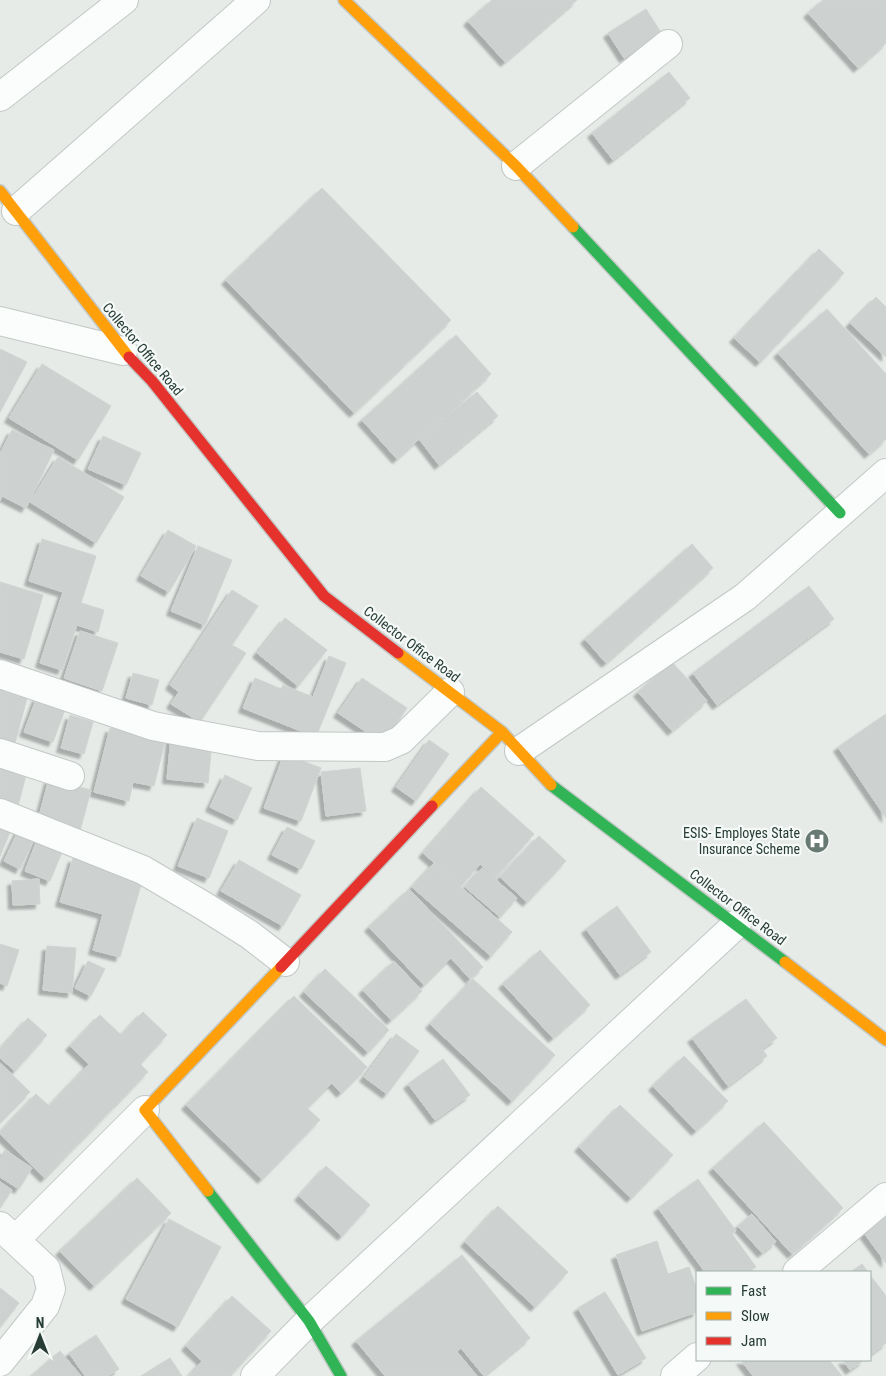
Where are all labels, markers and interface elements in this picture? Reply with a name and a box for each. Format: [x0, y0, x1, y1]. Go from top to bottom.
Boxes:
street label: Collector Office Road [100, 299, 186, 399]
street label: Collector Office Road [361, 603, 463, 685]
place label: ESIS- Employes State Insurance Scheme [683, 825, 800, 857]
hospital icon: ESIS- Employes State Insurance Scheme [804, 828, 830, 854]
street label: Collector Office Road [687, 866, 789, 948]
legend [696, 1271, 871, 1361]
text: Fast [741, 1282, 766, 1300]
text: Slow [741, 1307, 770, 1325]
north arrow [15, 1311, 65, 1361]
text: N [36, 1315, 44, 1331]
text: Jam [741, 1332, 767, 1350]

